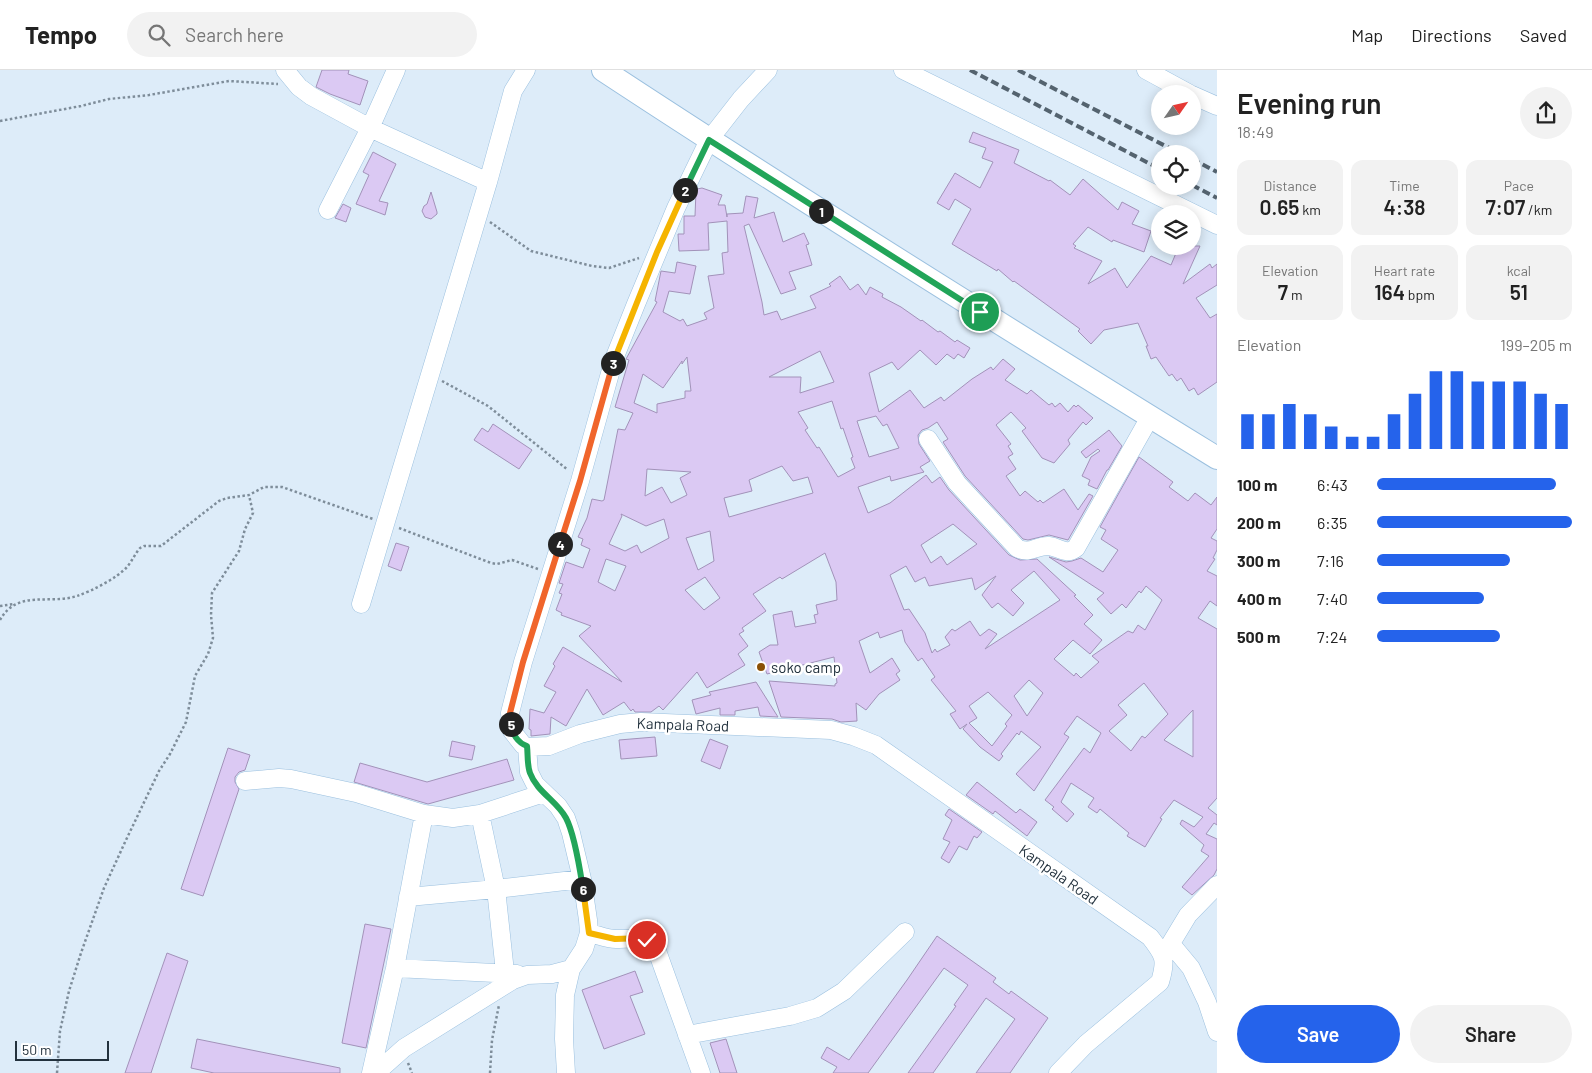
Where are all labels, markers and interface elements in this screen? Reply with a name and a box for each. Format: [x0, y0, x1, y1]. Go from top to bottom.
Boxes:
search box [127, 12, 477, 57]
text: Tempo [25, 20, 97, 49]
icon: search [145, 21, 173, 49]
text: Search here [185, 23, 284, 46]
text: Map [1351, 24, 1383, 46]
text: Directions [1411, 24, 1492, 46]
text: Saved [1520, 24, 1567, 46]
north arrow [1151, 85, 1201, 135]
map controls [1151, 85, 1201, 255]
text: Evening run [1237, 86, 1382, 120]
button: share [1520, 87, 1572, 139]
text: 18:49 [1237, 122, 1274, 141]
button: locate [1151, 145, 1201, 195]
text: Distance [1263, 177, 1317, 194]
text: Time [1389, 177, 1420, 194]
text: Pace [1504, 177, 1534, 194]
pin: 2 [672, 178, 698, 202]
text: 2 [682, 182, 689, 199]
text: 0.65 [1260, 194, 1299, 219]
text: 4:38 [1383, 194, 1426, 219]
text: 7:07 [1485, 194, 1525, 219]
pin: 1 [808, 198, 834, 224]
text: km [1299, 201, 1321, 218]
text: /km [1525, 201, 1552, 218]
text: 1 [819, 203, 824, 220]
button: layers [1151, 205, 1201, 255]
text: Elevation [1262, 262, 1318, 279]
text: Heart rate [1374, 262, 1435, 279]
text: kcal [1507, 262, 1531, 279]
text: 7 [1278, 279, 1288, 304]
text: 164 [1374, 279, 1405, 304]
text: 51 [1510, 279, 1528, 304]
text: m [1288, 286, 1302, 303]
text: bpm [1405, 286, 1435, 303]
pin [959, 291, 1001, 333]
icon: arrive [966, 298, 994, 326]
text: Elevation [1237, 335, 1301, 354]
text: 199–205 m [1500, 335, 1572, 354]
pin: 3 [600, 350, 626, 376]
text: 3 [610, 355, 617, 372]
text: 100 m [1237, 475, 1277, 494]
text: 6:43 [1317, 475, 1348, 494]
text: 200 m [1237, 513, 1281, 532]
text: 6:35 [1317, 513, 1347, 532]
pin: 4 [548, 532, 572, 556]
text: 4 [556, 536, 565, 553]
text: 300 m [1237, 551, 1280, 570]
text: 7:16 [1317, 551, 1344, 570]
text: 400 m [1237, 589, 1281, 608]
text: 7:40 [1317, 589, 1348, 608]
text: 500 m [1237, 627, 1280, 646]
text: 7:24 [1317, 627, 1347, 646]
place label: soko camp [771, 658, 841, 676]
marker: soko camp [755, 661, 767, 673]
pin: 5 [498, 712, 524, 736]
street label: Kampala Road [636, 713, 730, 735]
text: 5 [508, 716, 515, 733]
street label: Kampala Road [1016, 840, 1102, 908]
pin: 6 [570, 876, 596, 902]
text: 6 [580, 881, 587, 898]
pin [626, 919, 668, 961]
icon: check [633, 926, 661, 954]
button: Save [1237, 1005, 1400, 1063]
button: Share [1410, 1005, 1572, 1063]
scale bar [15, 1038, 109, 1061]
text: 50 m [22, 1041, 51, 1058]

